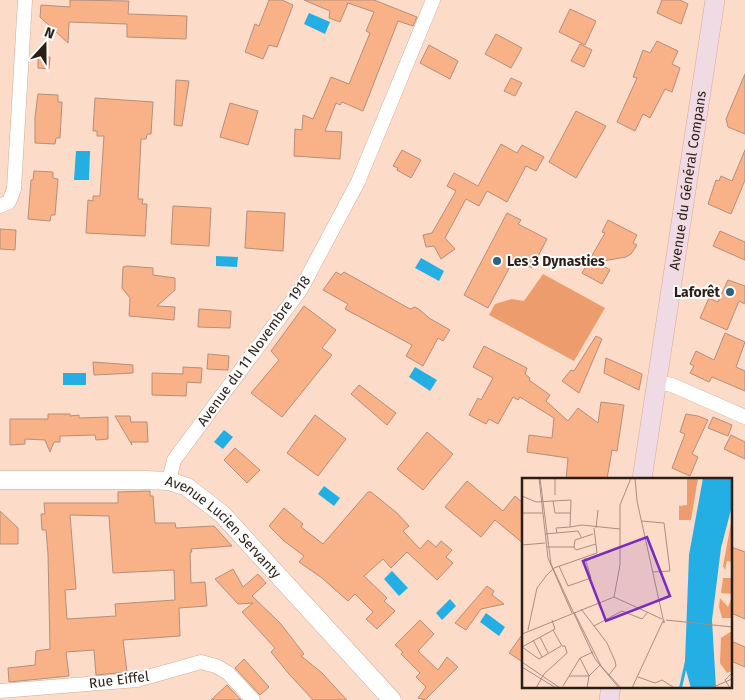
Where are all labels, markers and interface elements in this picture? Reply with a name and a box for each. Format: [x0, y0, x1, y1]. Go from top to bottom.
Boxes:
north arrow [20, 20, 70, 70]
text: N [42, 24, 57, 43]
street label: Avenue du Général Compans [665, 89, 710, 271]
place label: Les 3 Dynasties [507, 253, 605, 270]
marker: Les 3 Dynasties [491, 255, 503, 267]
street label: Avenue du 11 Novembre 1918 [194, 272, 314, 430]
place label: Laforêt [674, 284, 721, 301]
marker: Laforêt [724, 286, 736, 298]
street label: Avenue Lucien Servanty [163, 472, 285, 582]
inset map [522, 478, 732, 688]
street label: Rue Eiffel [88, 668, 150, 692]

